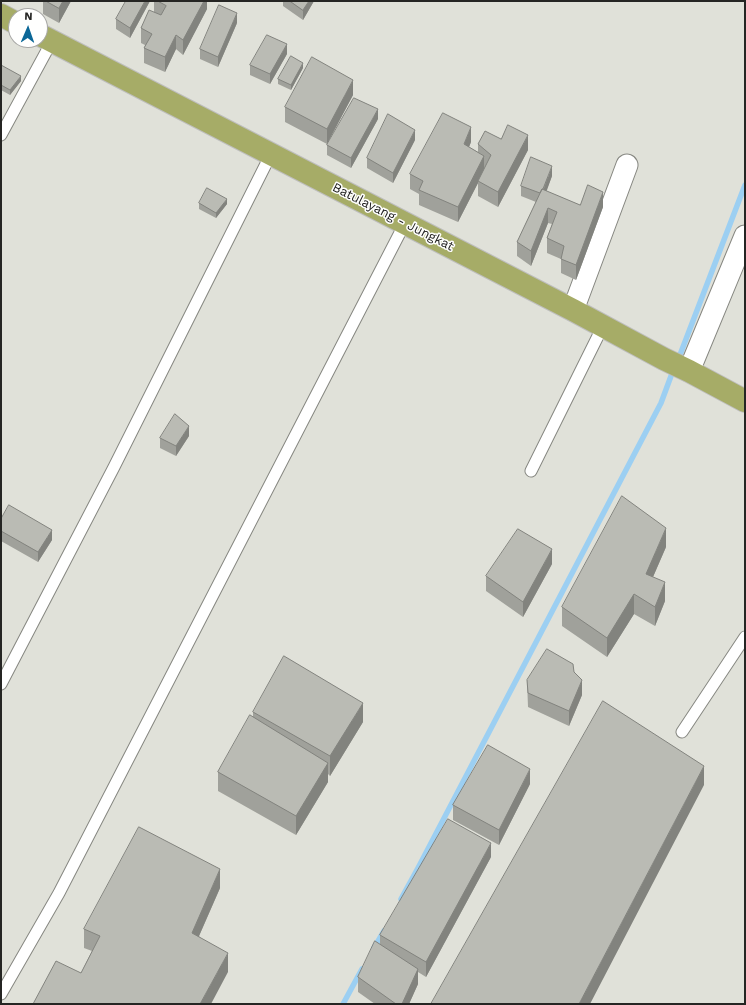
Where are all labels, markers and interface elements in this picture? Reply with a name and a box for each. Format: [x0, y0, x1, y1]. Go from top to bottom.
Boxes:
north arrow [8, 8, 48, 48]
text: N [24, 10, 33, 23]
street label: Batulayang - Jungkat [330, 180, 456, 254]

